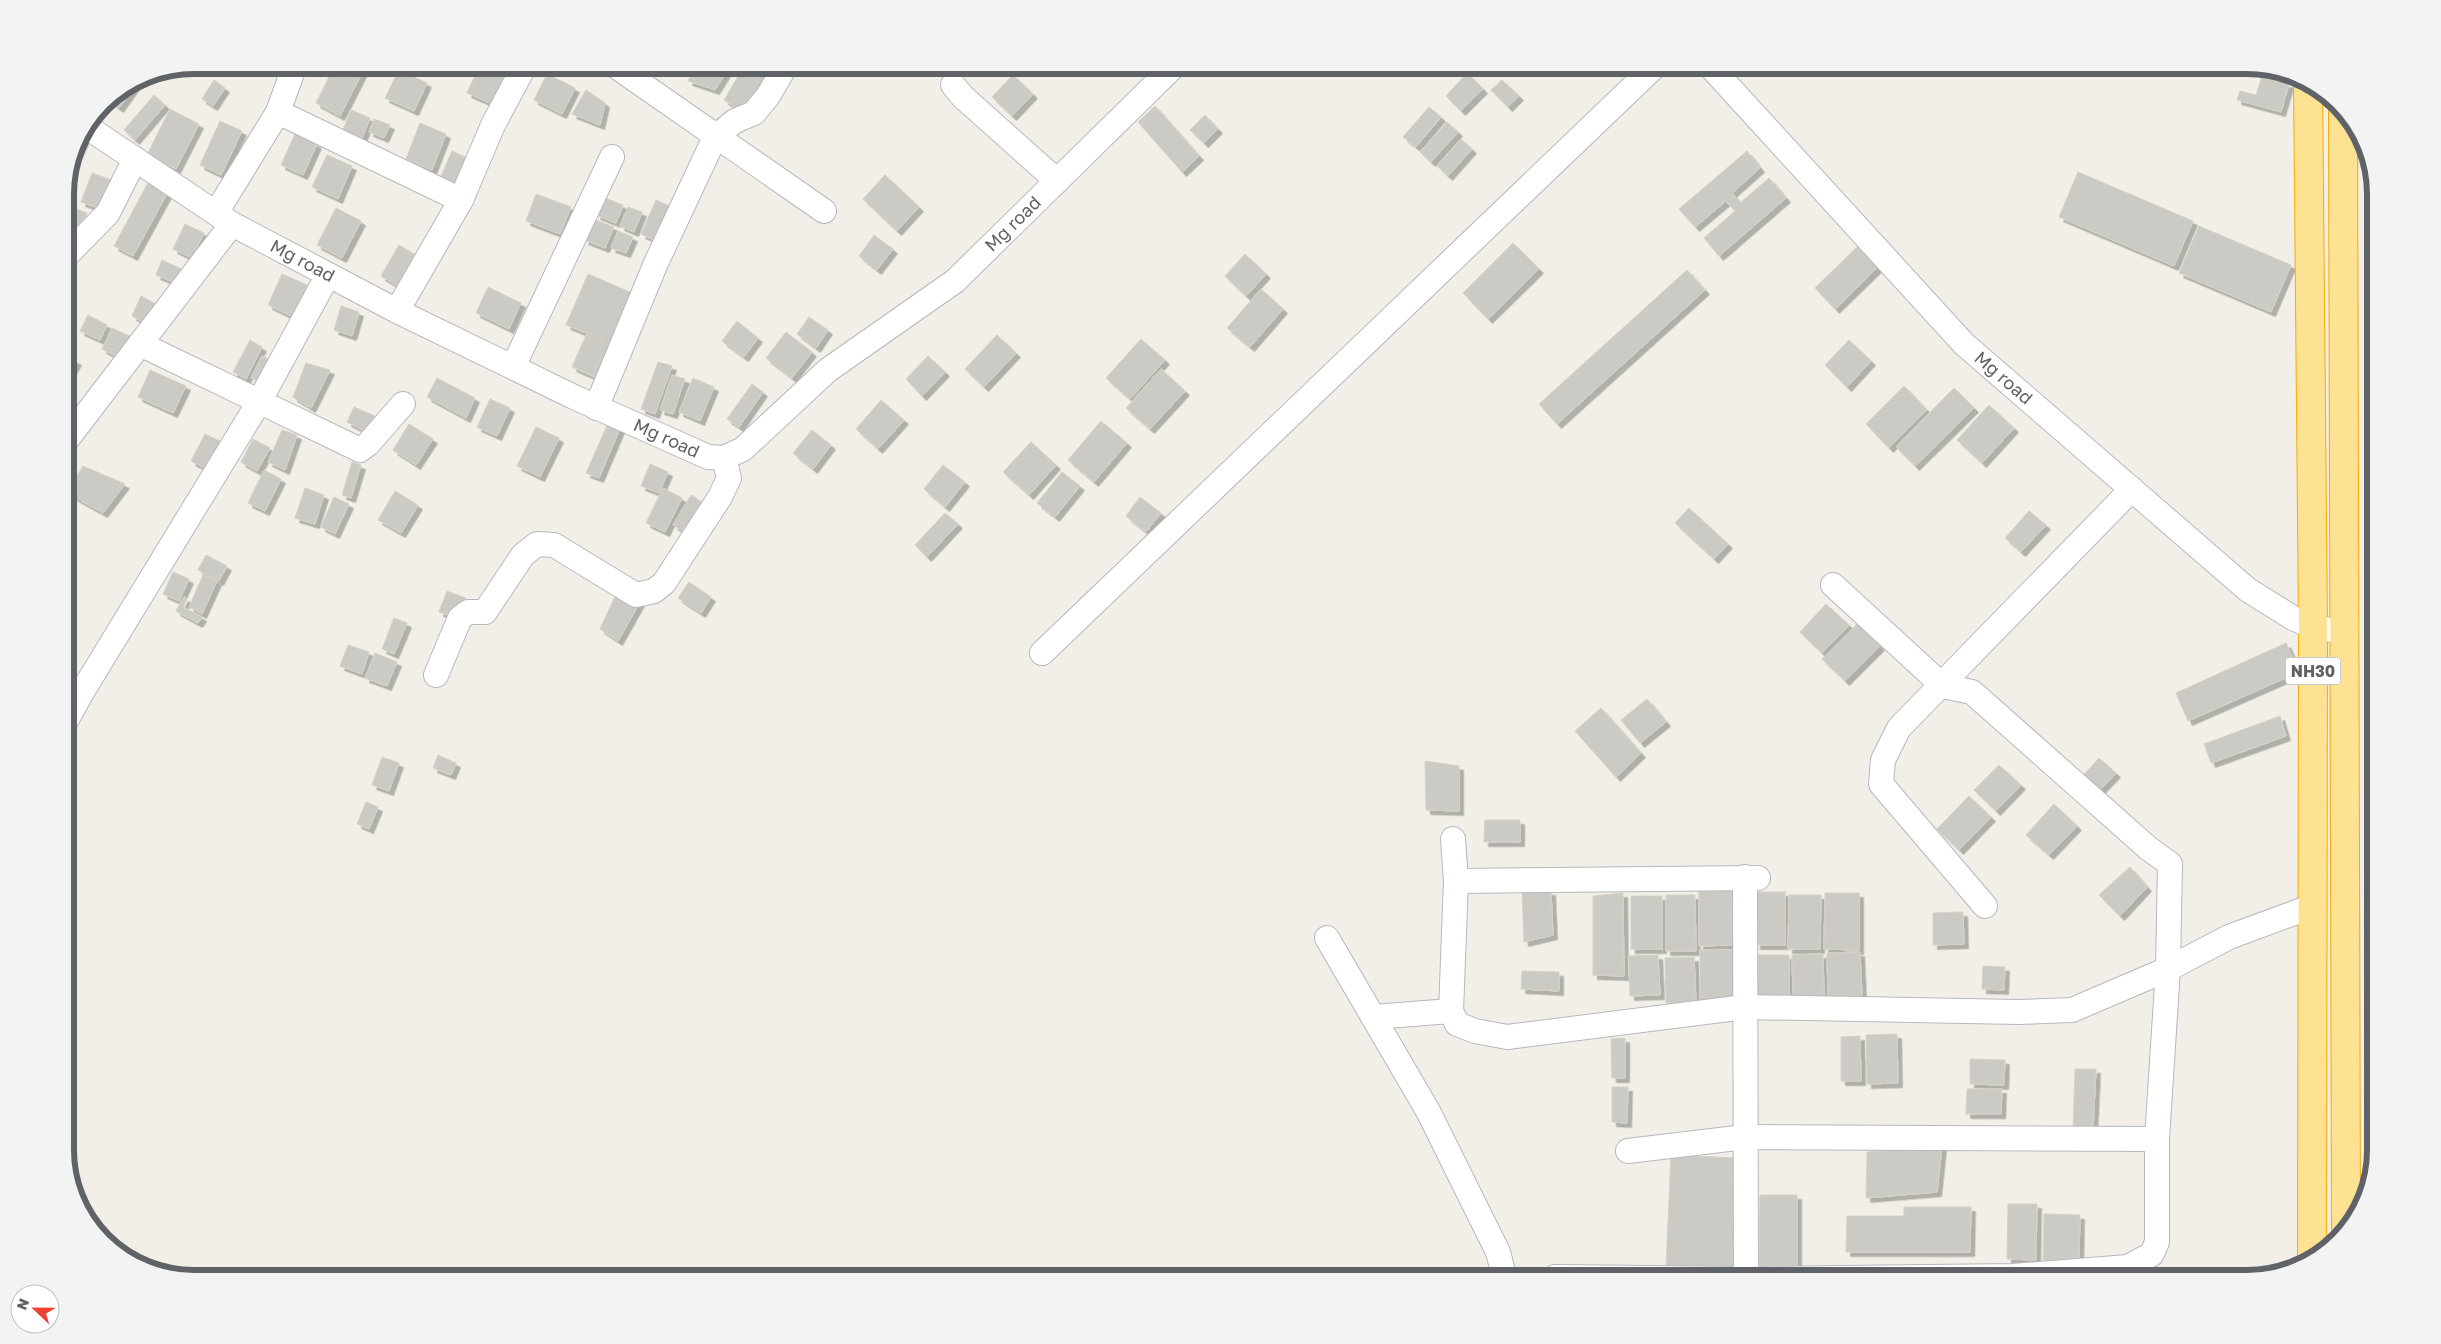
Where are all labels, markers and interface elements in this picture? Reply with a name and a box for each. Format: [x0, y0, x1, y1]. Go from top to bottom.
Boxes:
street label: Mg road [980, 191, 1045, 256]
street label: Mg road [267, 234, 339, 286]
street label: Mg road [1970, 346, 2038, 409]
street label: Mg road [630, 413, 703, 462]
road number: NH30 [2286, 658, 2340, 684]
north arrow [10, 1284, 60, 1334]
text: N [13, 1296, 32, 1312]

